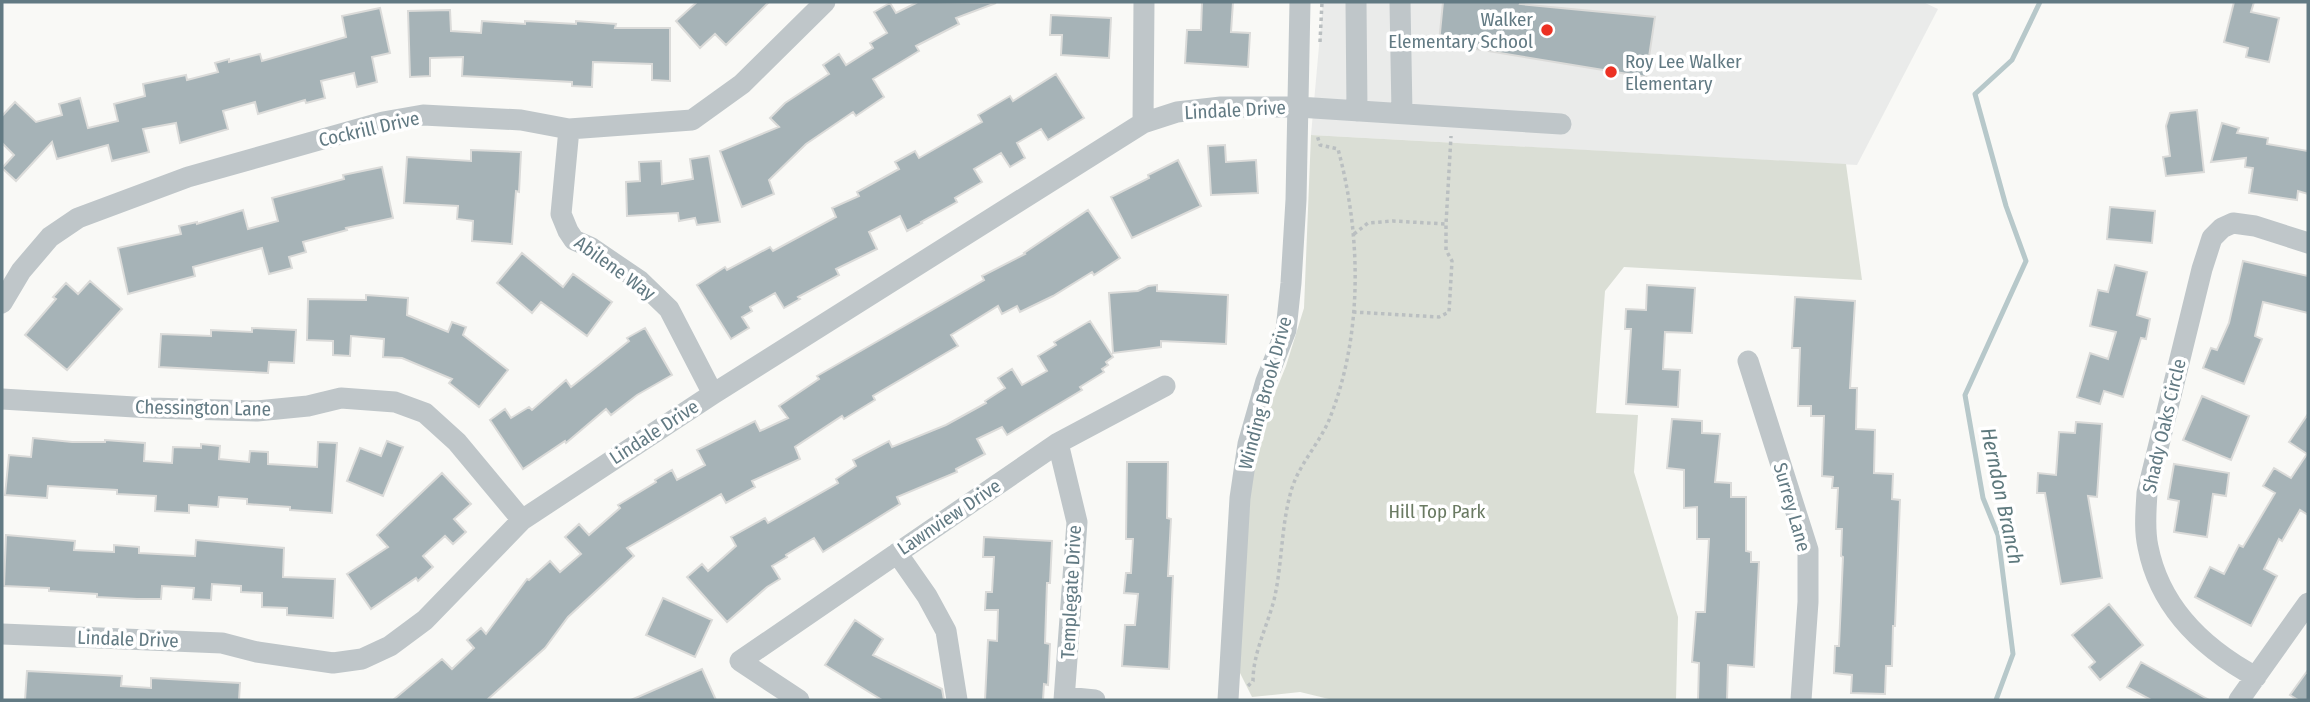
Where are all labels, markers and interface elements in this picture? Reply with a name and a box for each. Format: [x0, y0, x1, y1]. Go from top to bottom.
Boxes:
place label: Walker Elementary School [1388, 8, 1533, 53]
marker: Walker Elementary School [1539, 22, 1555, 38]
place label: Roy Lee Walker Elementary [1625, 50, 1742, 95]
marker: Roy Lee Walker Elementary [1603, 64, 1619, 80]
street label: Lindale Drive [1184, 96, 1286, 124]
street label: Cockrill Drive [317, 106, 421, 152]
street label: Abilene Way [570, 231, 660, 305]
street label: Winding Brook Drive [1234, 314, 1296, 472]
street label: Shady Oaks Circle [2137, 357, 2191, 495]
street label: Chessington Lane [135, 395, 271, 421]
street label: Lindale Drive [605, 395, 703, 469]
water label: Herndon Branch [1975, 425, 2029, 567]
street label: Surrey Lane [1768, 460, 1816, 554]
street label: Lawnview Drive [893, 474, 1005, 560]
park label: Hill Top Park [1389, 500, 1486, 523]
street label: Templegate Drive [1056, 524, 1086, 660]
street label: Lindale Drive [77, 626, 179, 652]

